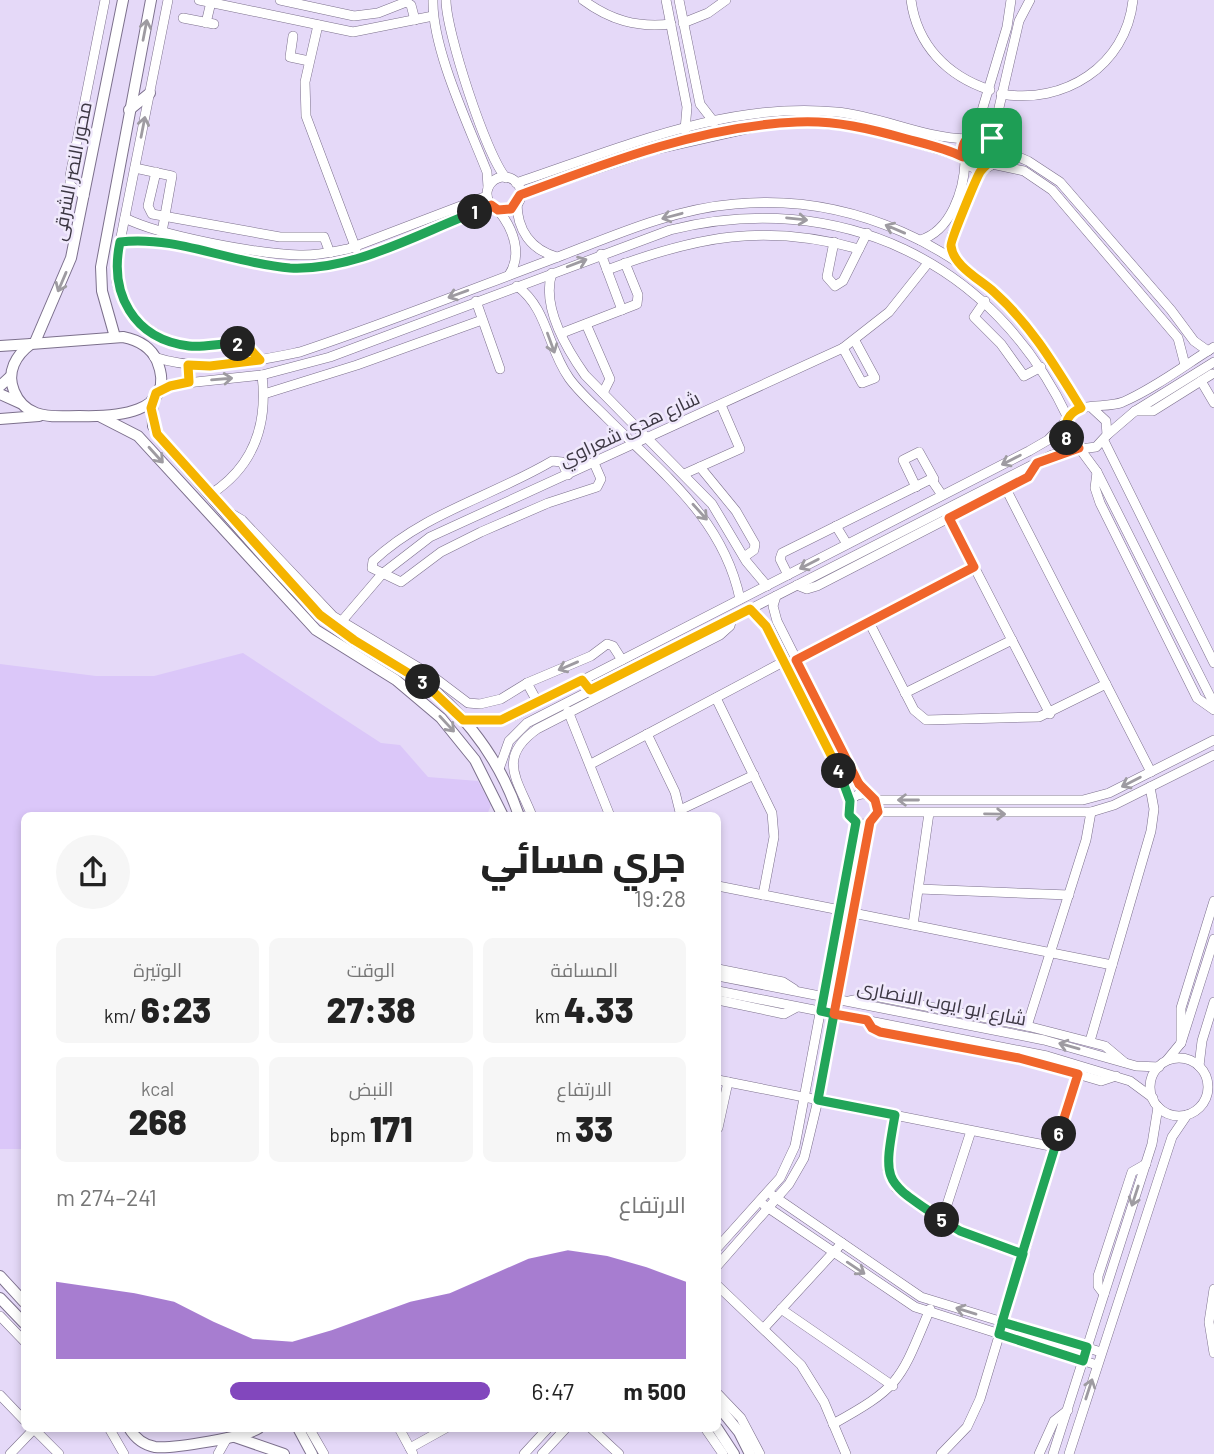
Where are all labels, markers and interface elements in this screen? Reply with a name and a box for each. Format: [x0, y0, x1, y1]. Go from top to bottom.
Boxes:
one-way arrow [139, 19, 153, 42]
street label: محور النصر الشرقى [46, 100, 97, 243]
pin [962, 108, 1022, 168]
one-way arrow [137, 116, 151, 139]
icon: arrive [973, 119, 1011, 157]
pin: 1 [458, 194, 492, 230]
text: 1 [471, 200, 478, 223]
one-way arrow [661, 211, 683, 224]
one-way arrow [785, 213, 808, 226]
one-way arrow [884, 222, 906, 235]
one-way arrow [566, 256, 587, 269]
one-way arrow [55, 271, 68, 292]
one-way arrow [448, 289, 470, 301]
pin: 2 [220, 326, 256, 362]
one-way arrow [546, 331, 559, 353]
text: 2 [232, 332, 243, 355]
one-way arrow [210, 372, 233, 385]
street label: شارع هدى شعراوي [555, 385, 705, 474]
pin: 8 [1050, 420, 1084, 456]
text: 8 [1061, 426, 1072, 449]
one-way arrow [148, 446, 164, 464]
one-way arrow [1001, 454, 1022, 468]
one-way arrow [692, 503, 708, 521]
one-way arrow [799, 558, 820, 571]
one-way arrow [558, 660, 580, 673]
pin: 3 [406, 664, 440, 700]
text: 3 [417, 670, 428, 693]
one-way arrow [438, 715, 455, 732]
pin: 4 [822, 754, 856, 788]
text: 4 [833, 759, 844, 782]
one-way arrow [1121, 775, 1142, 789]
one-way arrow [896, 793, 919, 807]
one-way arrow [983, 807, 1006, 820]
button: share [56, 835, 130, 909]
text: جري مسائي [481, 835, 686, 881]
text: 19:28 [634, 884, 686, 912]
text: الوتيرة [133, 958, 182, 981]
text: الوقت [347, 958, 395, 981]
text: المسافة [551, 958, 618, 981]
street label: شارع ابو ايوب الانصارى [855, 974, 1029, 1033]
text: 6:23 [141, 988, 211, 1030]
text: 27:38 [327, 988, 416, 1030]
text: 4.33 [564, 988, 634, 1030]
text: /km [104, 1004, 141, 1027]
text: km [535, 1004, 564, 1027]
one-way arrow [1058, 1039, 1080, 1052]
text: kcal [141, 1077, 174, 1100]
text: النبض [349, 1077, 393, 1100]
text: الارتفاع [557, 1077, 612, 1100]
text: 268 [129, 1100, 187, 1142]
text: 171 [370, 1107, 413, 1149]
text: 33 [575, 1107, 613, 1149]
pin: 6 [1042, 1116, 1076, 1152]
text: 6 [1053, 1122, 1064, 1145]
text: bpm [329, 1123, 370, 1146]
text: m [555, 1123, 575, 1146]
text: 241–274 m [56, 1183, 157, 1211]
one-way arrow [1128, 1185, 1141, 1207]
text: الارتفاع [619, 1190, 686, 1218]
pin: 5 [925, 1202, 960, 1238]
text: 5 [936, 1208, 947, 1231]
one-way arrow [846, 1261, 865, 1275]
one-way arrow [955, 1304, 977, 1316]
text: 6:47 [531, 1377, 574, 1405]
text: 500 m [624, 1377, 686, 1405]
one-way arrow [1084, 1378, 1097, 1400]

